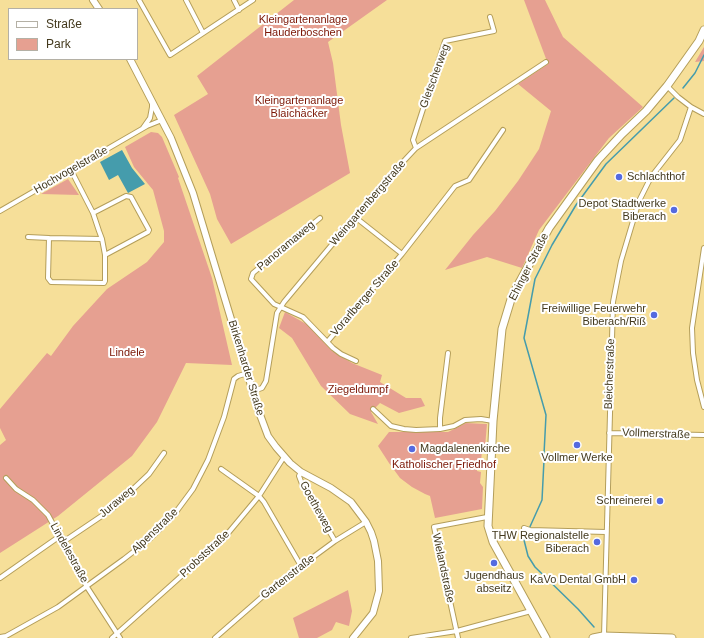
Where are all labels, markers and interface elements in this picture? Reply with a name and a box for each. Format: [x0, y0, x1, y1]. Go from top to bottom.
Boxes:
legend [8, 8, 138, 60]
park label: Kleingartenanlage Hauderboschen [259, 13, 347, 39]
text: Straße [46, 17, 82, 31]
text: Park [46, 37, 71, 51]
street label: Gletscherweg [417, 42, 453, 110]
park label: Kleingartenanlage Blaichäcker [255, 94, 343, 120]
street label: Hochvogelstraße [32, 143, 110, 197]
street label: Weingartenbergstraße [327, 157, 409, 249]
place label: Schlachthof [627, 170, 684, 184]
marker: Schlachthof [614, 172, 624, 182]
place label: Depot Stadtwerke Biberach [579, 197, 666, 223]
marker: Depot Stadtwerke Biberach [669, 205, 679, 215]
street label: Panoramaweg [255, 218, 317, 274]
street label: Ehinger Straße [506, 231, 552, 303]
street label: Vorarlberger Straße [328, 257, 402, 339]
place label: Freiwillige Feuerwehr Biberach/Riß [541, 302, 646, 328]
marker: Freiwillige Feuerwehr Biberach/Riß [649, 310, 659, 320]
street label: Birkenharder Straße [225, 319, 267, 417]
street label: Bleicherstraße [602, 338, 618, 410]
park label: Lindele [109, 346, 145, 360]
park label: Ziegeldumpf [328, 383, 388, 397]
street label: Vollmerstraße [622, 426, 690, 442]
marker: Vollmer Werke [572, 440, 582, 450]
place label: Magdalenenkirche [420, 442, 510, 456]
marker: Magdalenenkirche [407, 444, 417, 454]
place label: Vollmer Werke [541, 451, 613, 465]
park label: Katholischer Friedhof [392, 458, 496, 472]
street label: Goetheweg [297, 479, 335, 535]
street label: Juraweg [97, 484, 137, 520]
place label: Schreinerei [596, 494, 652, 508]
marker: Schreinerei [655, 496, 665, 506]
street label: Alpenstraße [129, 506, 181, 556]
street label: Lindelestraße [47, 521, 91, 585]
street label: Probststraße [177, 528, 233, 580]
place label: THW Regionalstelle Biberach [492, 529, 589, 555]
street label: Wielandstraße [429, 532, 457, 604]
marker: THW Regionalstelle Biberach [592, 537, 602, 547]
street label: Gartenstraße [258, 552, 318, 602]
marker: Jugendhaus abseitz [489, 558, 499, 568]
place label: Jugendhaus abseitz [464, 569, 524, 595]
place label: KaVo Dental GmbH [530, 573, 626, 587]
marker: KaVo Dental GmbH [629, 575, 639, 585]

